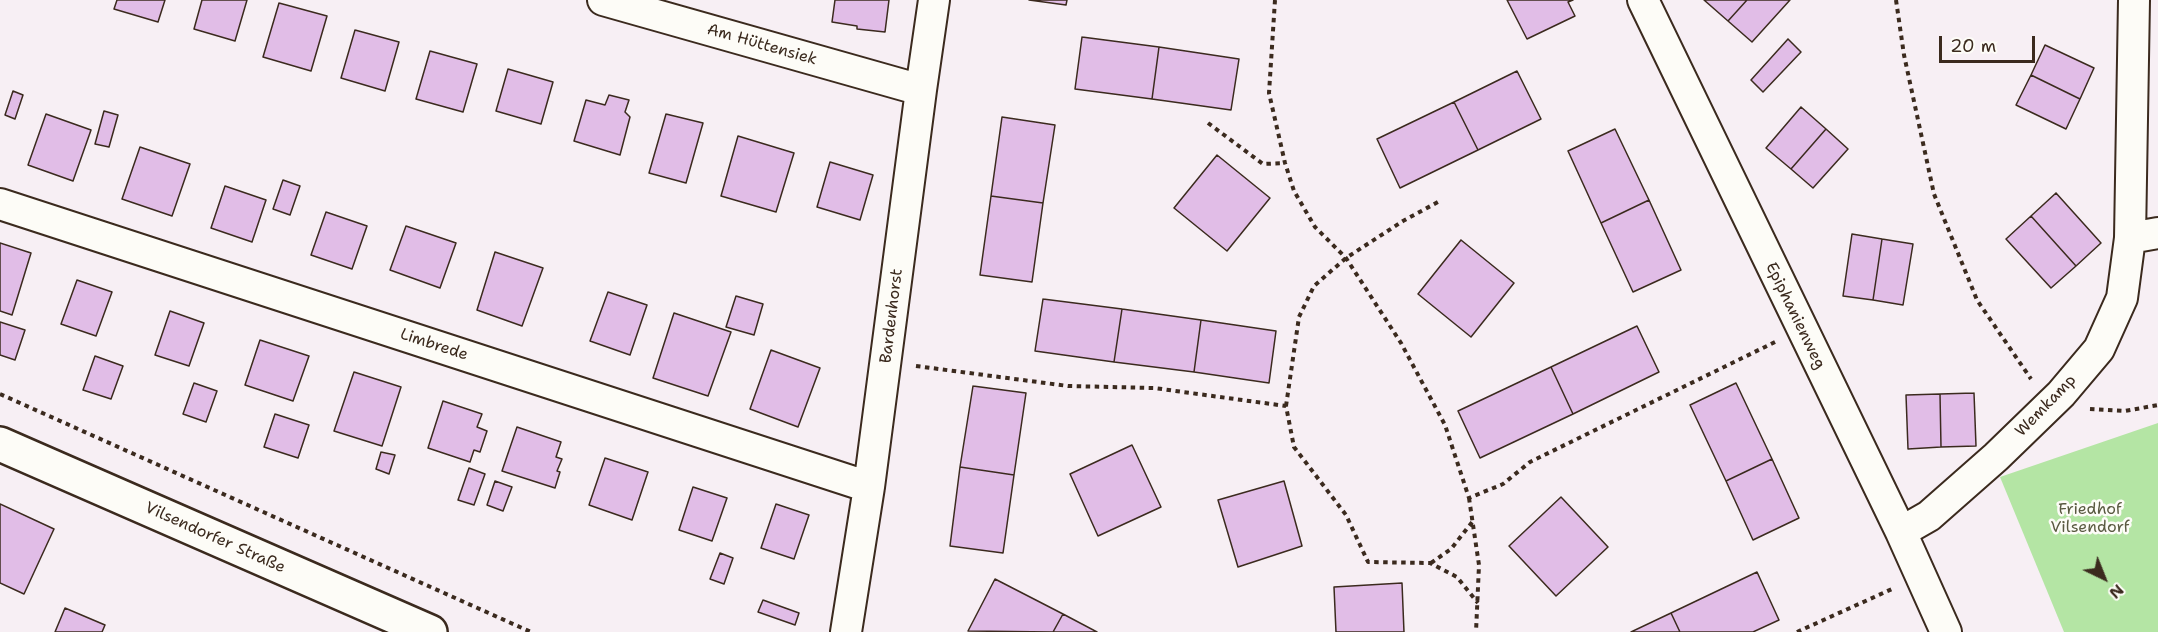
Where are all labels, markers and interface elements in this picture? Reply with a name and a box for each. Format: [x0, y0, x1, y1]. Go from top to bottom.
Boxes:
street label: Am Hüttensiek [705, 20, 819, 70]
scale bar [1942, 24, 2038, 62]
text: 20 m [1950, 34, 1996, 58]
street label: Epiphanienweg [1761, 260, 1829, 372]
street label: Bardenhorst [877, 268, 907, 364]
street label: Limbrede [398, 325, 470, 365]
street label: Wemkamp [2012, 371, 2080, 441]
street label: Vilsendorfer Straße [142, 498, 288, 578]
park label: Friedhof Vilsendorf [2051, 500, 2129, 538]
north arrow [2074, 548, 2134, 608]
text: N [2105, 580, 2128, 604]

